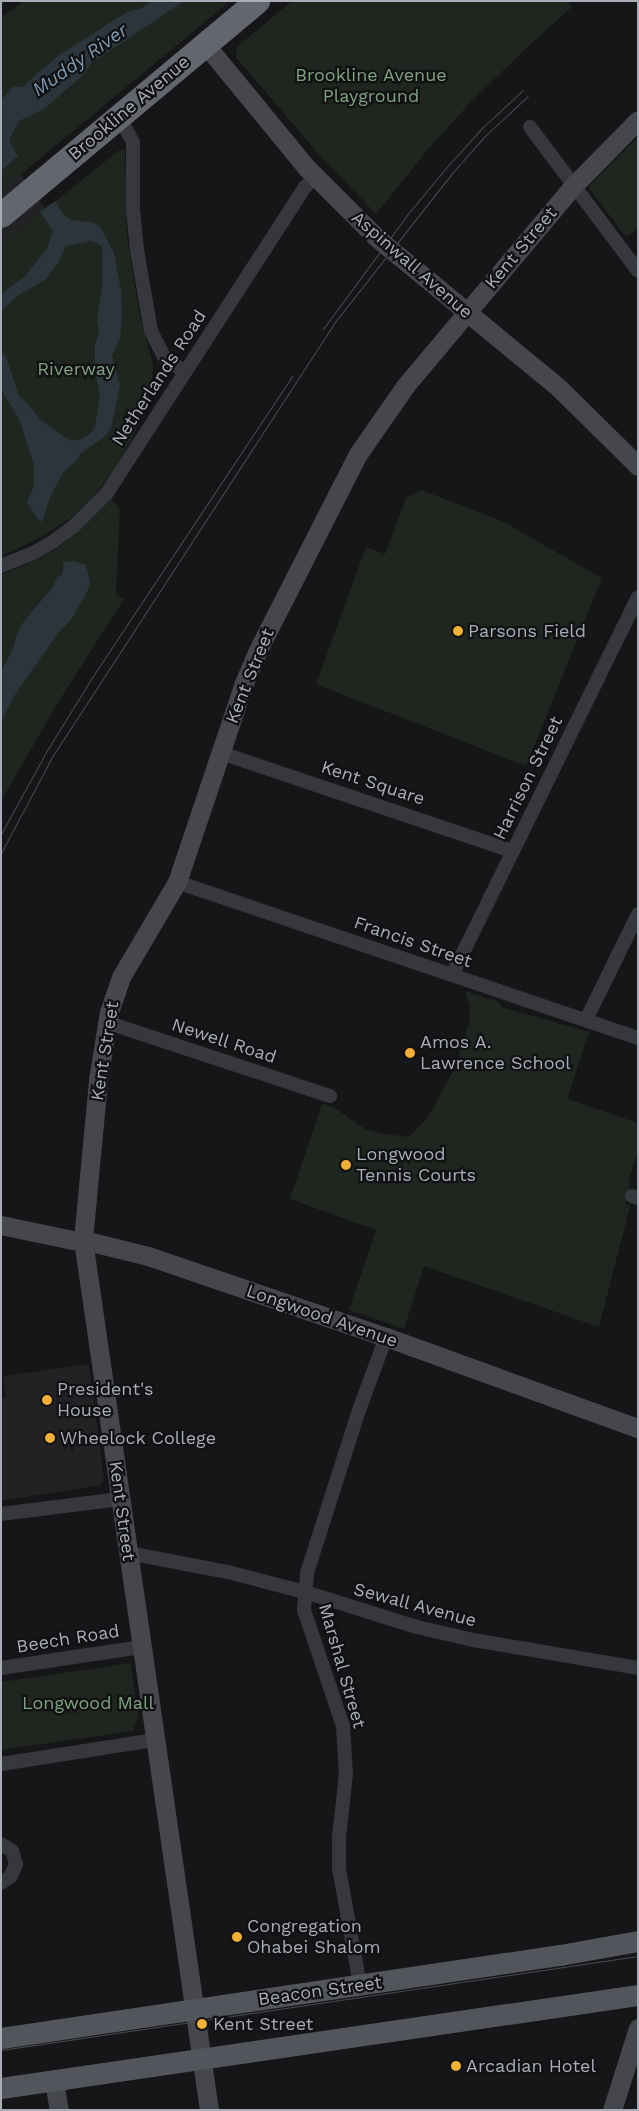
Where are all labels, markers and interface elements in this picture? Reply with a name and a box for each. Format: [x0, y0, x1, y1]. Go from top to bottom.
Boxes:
water label: Muddy River [28, 19, 132, 101]
street label: Brookline Avenue [64, 51, 194, 165]
park label: Brookline Avenue Playground [295, 65, 447, 108]
street label: Kent Street [480, 203, 562, 293]
street label: Aspinwall Avenue [347, 206, 477, 324]
street label: Netherlands Road [107, 306, 211, 450]
park label: Riverway [37, 358, 115, 380]
place label: Parsons Field [468, 620, 586, 642]
street label: Kent Street [221, 625, 279, 727]
marker: Parsons Field [452, 625, 464, 637]
street label: Harrison Street [489, 713, 567, 843]
street label: Kent Square [318, 756, 428, 810]
street label: Francis Street [351, 912, 475, 972]
street label: Kent Street [86, 1000, 124, 1102]
street label: Newell Road [169, 1014, 279, 1068]
place label: Amos A. Lawrence School [420, 1032, 571, 1074]
marker: Amos A. Lawrence School [404, 1047, 416, 1059]
place label: Longwood Tennis Courts [356, 1144, 476, 1186]
marker: Longwood Tennis Courts [340, 1159, 352, 1171]
street label: Longwood Avenue [243, 1280, 401, 1352]
place label: President's House [57, 1379, 153, 1422]
marker: President's House [41, 1394, 53, 1406]
place label: Wheelock College [60, 1427, 216, 1449]
marker: Wheelock College [44, 1432, 56, 1444]
street label: Kent Street [104, 1460, 140, 1562]
street label: Sewall Avenue [351, 1578, 479, 1632]
street label: Marshal Street [314, 1601, 370, 1731]
street label: Beech Road [15, 1620, 121, 1658]
park label: Longwood Mall [22, 1692, 154, 1714]
place label: Congregation Ohabei Shalom [247, 1916, 381, 1958]
marker: Congregation Ohabei Shalom [231, 1931, 243, 1943]
street label: Beacon Street [257, 1972, 383, 2010]
place label: Kent Street [213, 2013, 313, 2035]
marker: Kent Street [195, 2017, 209, 2031]
place label: Arcadian Hotel [466, 2055, 596, 2077]
marker: Arcadian Hotel [450, 2060, 462, 2072]

